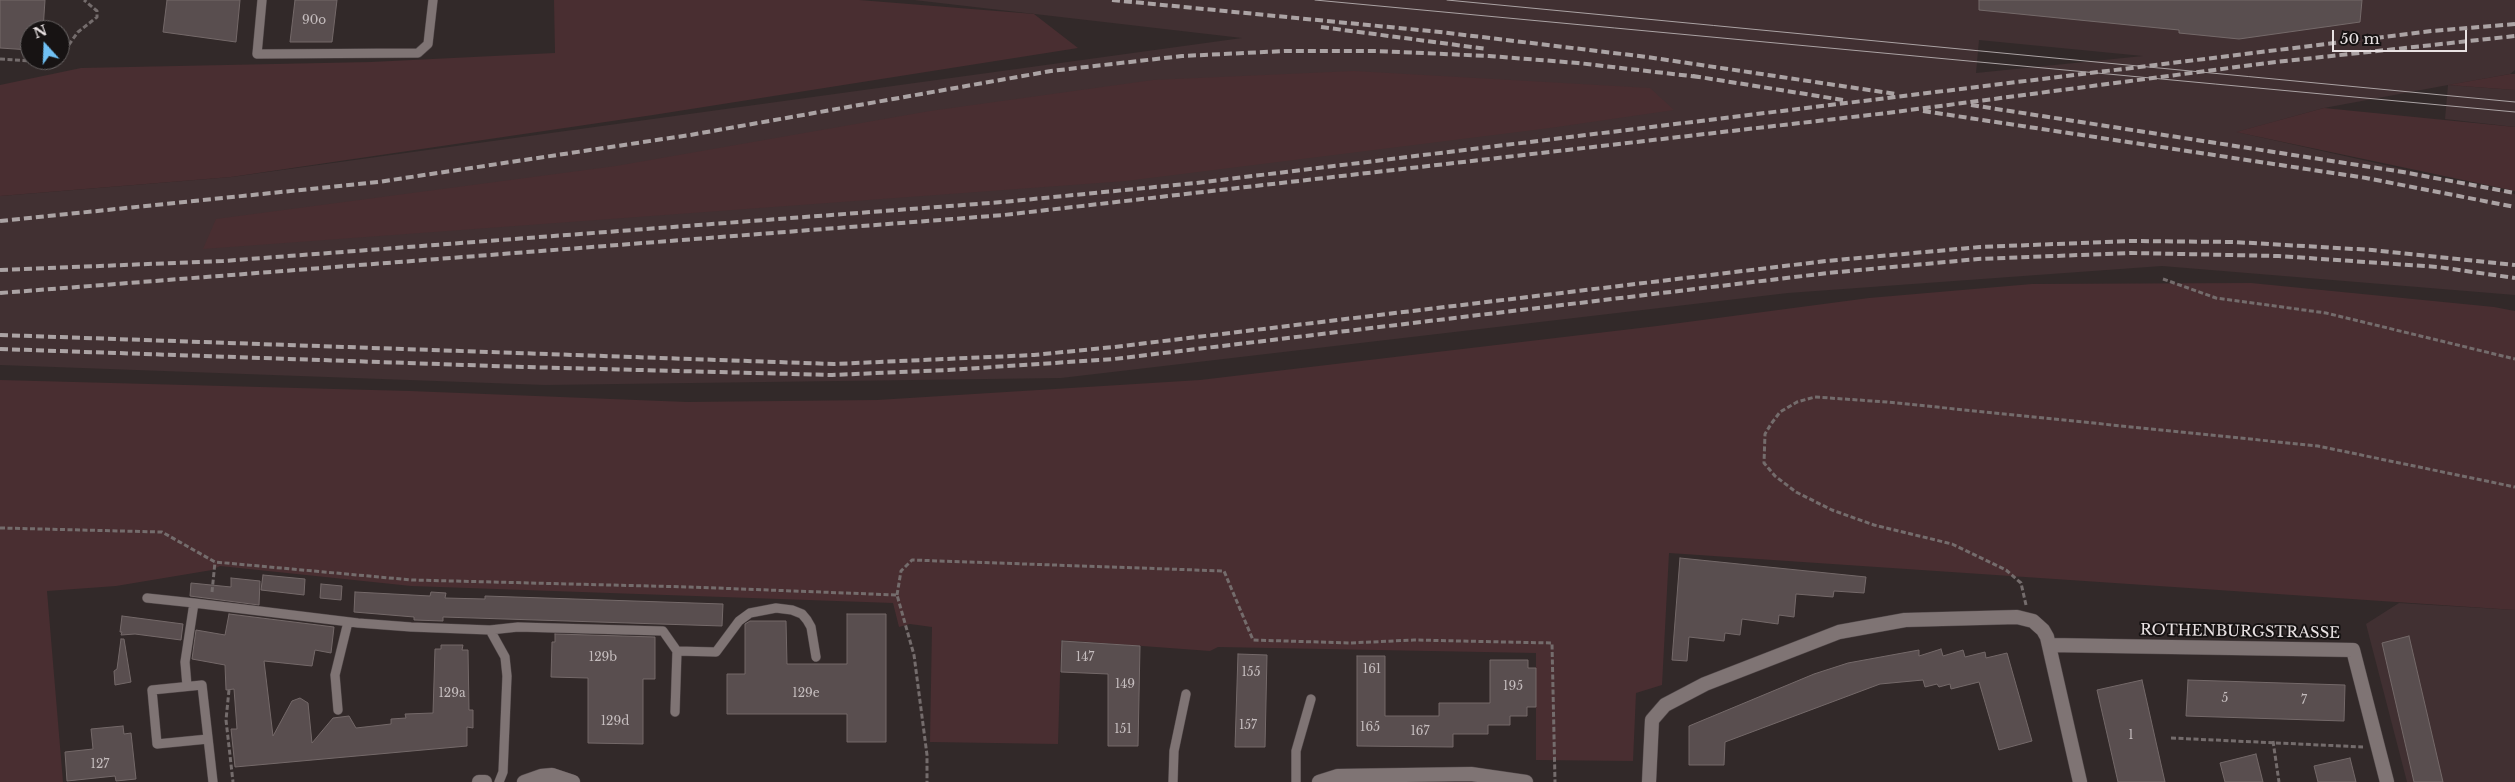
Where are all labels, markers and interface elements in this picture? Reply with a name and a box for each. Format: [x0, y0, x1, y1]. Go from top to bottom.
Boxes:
house number: 90o [302, 14, 326, 28]
north arrow [20, 20, 70, 70]
scale bar [2335, 20, 2470, 52]
text: N [31, 21, 49, 43]
text: 50 m [2340, 29, 2380, 48]
street label: ROTHENBURGSTRASSE [2140, 621, 2340, 643]
house number: 129b [589, 651, 617, 665]
house number: 147 [1076, 651, 1094, 665]
house number: 161 [1363, 663, 1381, 677]
house number: 155 [1242, 666, 1260, 680]
house number: 149 [1115, 678, 1135, 692]
house number: 195 [1503, 680, 1523, 694]
house number: 129a [438, 687, 466, 701]
house number: 129e [792, 687, 820, 701]
house number: 5 [2222, 692, 2228, 706]
house number: 7 [2301, 694, 2307, 708]
house number: 129d [601, 715, 629, 729]
house number: 157 [1239, 719, 1257, 733]
house number: 165 [1360, 721, 1380, 735]
house number: 151 [1114, 723, 1132, 737]
house number: 167 [1410, 725, 1430, 739]
house number: 1 [2128, 729, 2134, 743]
house number: 127 [91, 758, 109, 772]

